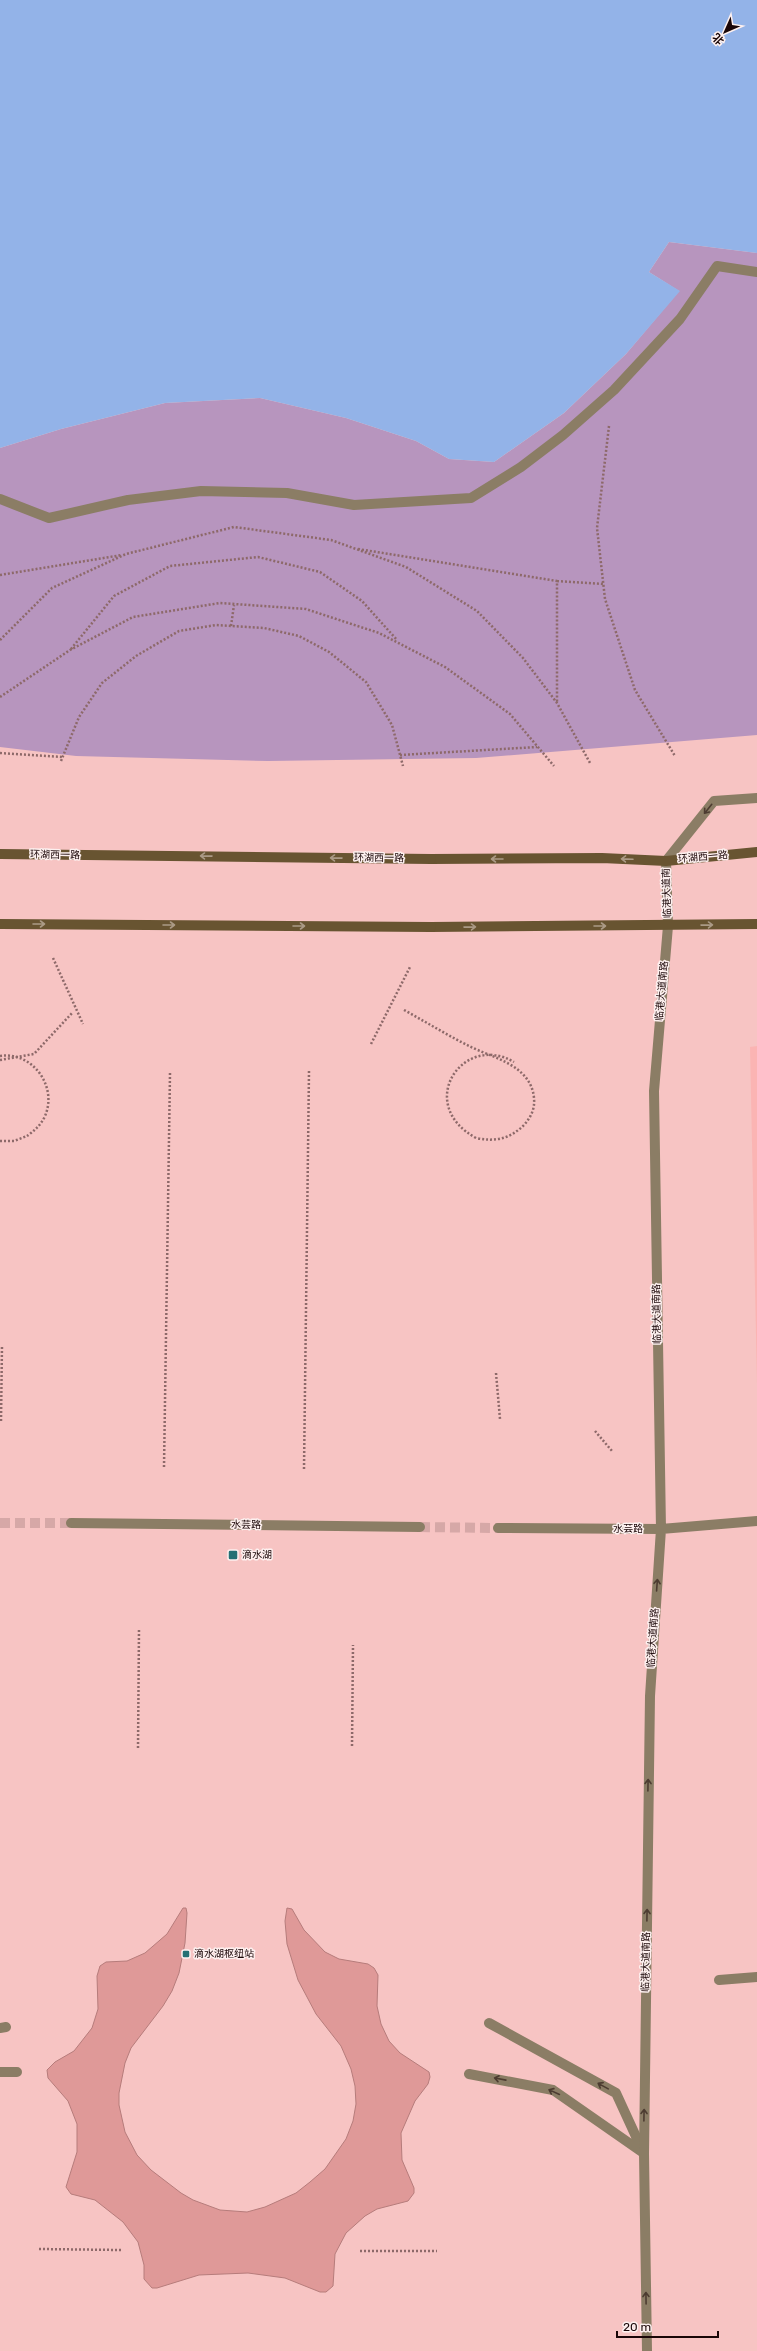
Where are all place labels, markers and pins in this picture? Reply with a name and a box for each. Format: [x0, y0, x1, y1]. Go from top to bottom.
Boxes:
marker: 滴水湖 [227, 1549, 239, 1561]
place label: 滴水湖 [242, 1549, 272, 1561]
place label: 滴水湖枢纽站 [194, 1948, 254, 1960]
marker: 滴水湖枢纽站 [181, 1949, 191, 1959]

